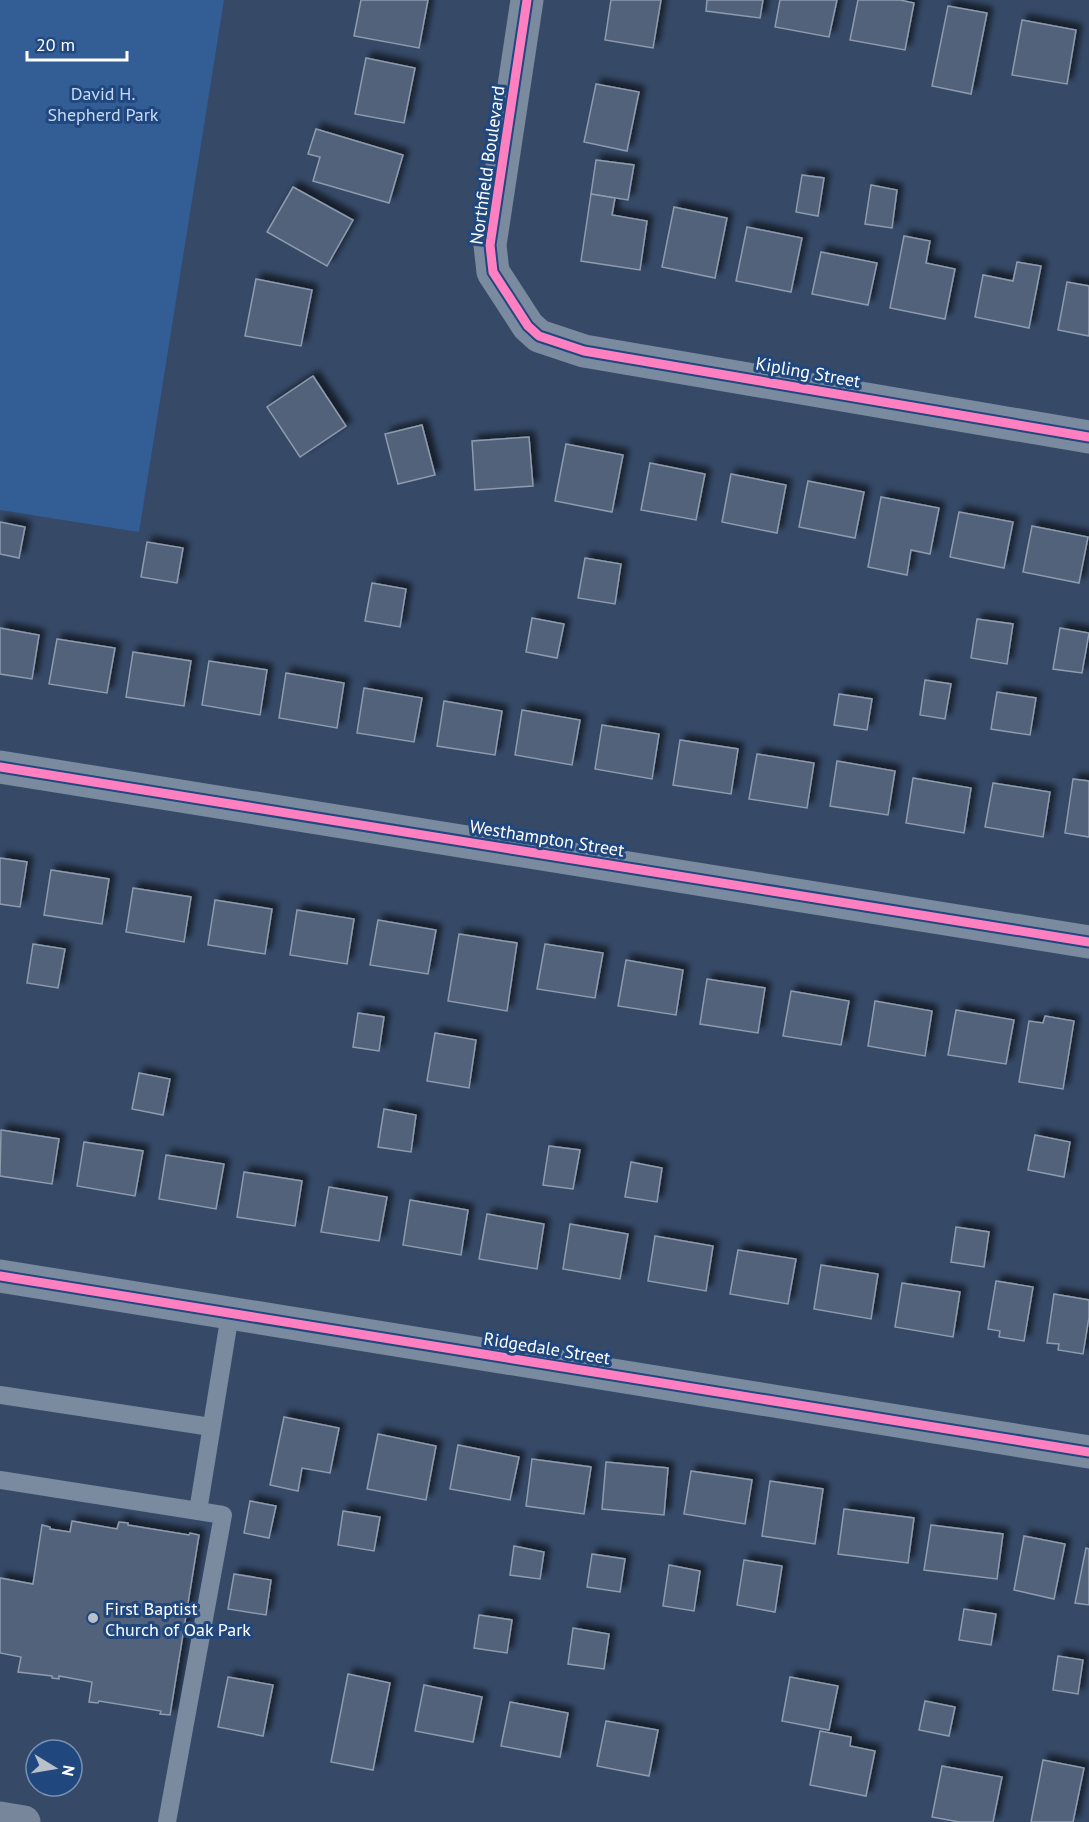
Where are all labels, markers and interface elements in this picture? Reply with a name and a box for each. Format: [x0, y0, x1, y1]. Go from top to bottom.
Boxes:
scale bar [27, 24, 128, 62]
text: 20 m [36, 33, 75, 56]
park label: David H. Shepherd Park [48, 82, 159, 126]
street label: Northfield Boulevard [464, 84, 510, 246]
street label: Kipling Street [754, 351, 862, 393]
street label: Westhampton Street [468, 814, 626, 862]
street label: Ridgedale Street [482, 1327, 612, 1369]
place label: First Baptist Church of Oak Park [105, 1597, 251, 1641]
marker: First Baptist Church of Oak Park [86, 1611, 100, 1625]
north arrow [24, 1738, 84, 1798]
text: N [58, 1764, 80, 1778]

